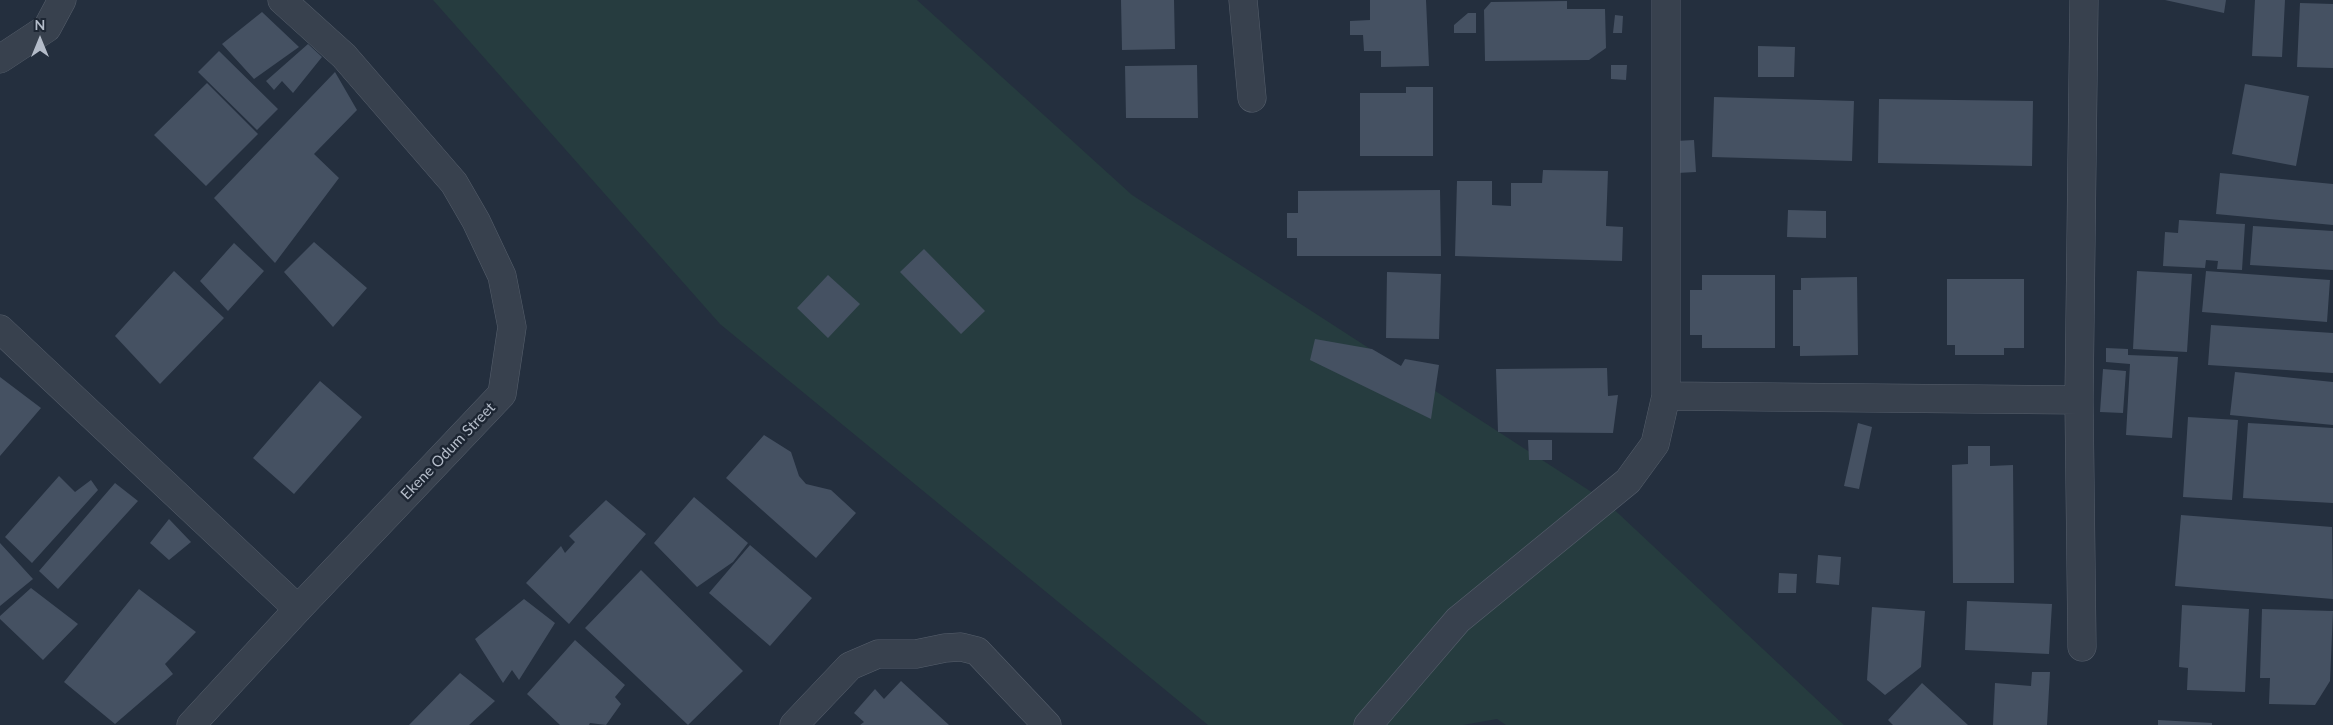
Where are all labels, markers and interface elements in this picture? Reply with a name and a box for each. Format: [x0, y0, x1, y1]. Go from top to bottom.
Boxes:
north arrow [15, 15, 65, 65]
text: N [35, 16, 45, 33]
street label: Ekene Odum Street [397, 399, 499, 503]

